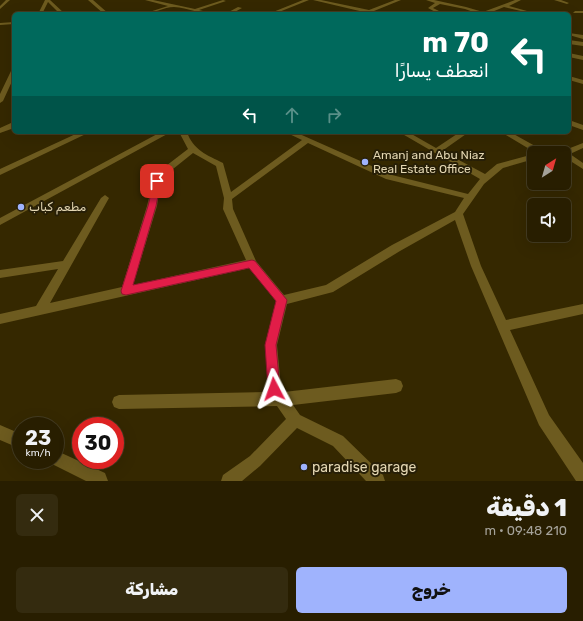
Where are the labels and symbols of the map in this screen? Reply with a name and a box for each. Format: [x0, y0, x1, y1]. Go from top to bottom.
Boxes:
north arrow [527, 146, 571, 190]
place label: Amanj and Abu Niaz Real Estate Office [373, 148, 485, 176]
marker: Amanj and Abu Niaz Real Estate Office [360, 157, 370, 167]
pin [140, 164, 174, 198]
place label: مطعم كباب [29, 200, 87, 215]
marker: مطعم كباب [16, 202, 26, 212]
position arrow [253, 368, 295, 410]
speed limit sign: 30 [72, 417, 124, 469]
place label: paradise garage [312, 459, 417, 476]
marker: paradise garage [299, 462, 309, 472]

